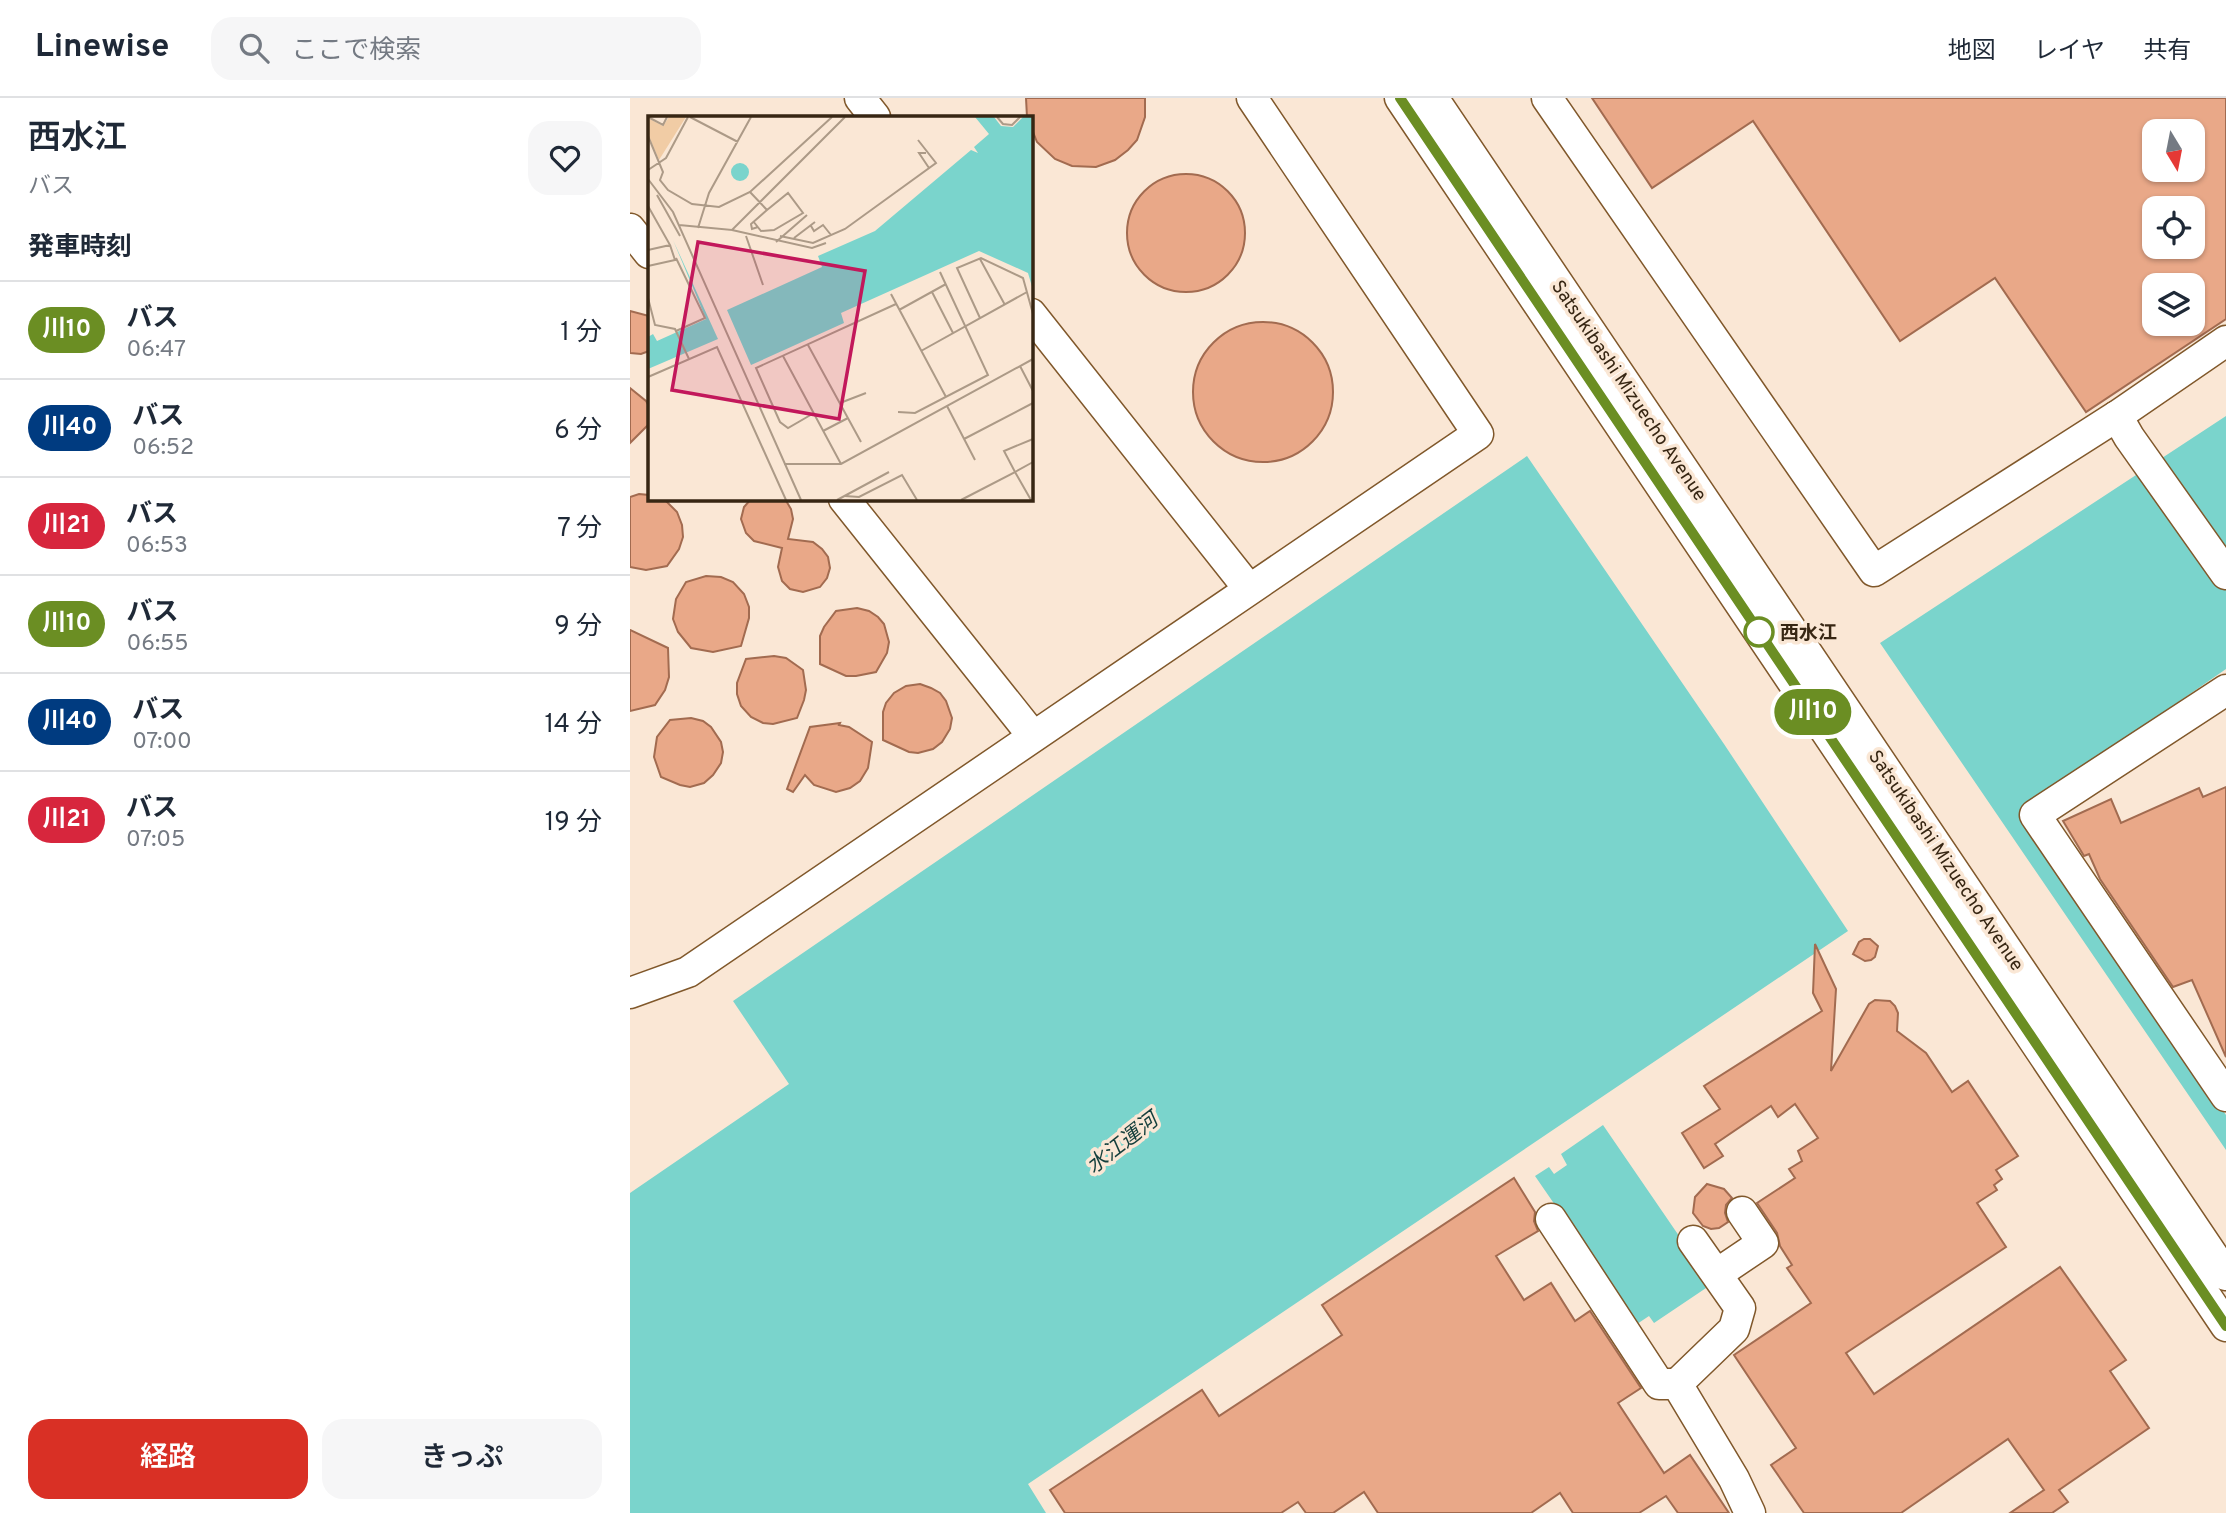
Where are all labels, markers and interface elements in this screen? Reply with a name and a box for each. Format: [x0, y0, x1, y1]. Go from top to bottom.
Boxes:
search box [211, 17, 701, 80]
text: Linewise [35, 27, 169, 69]
icon: search [235, 29, 273, 67]
text: ここで検索 [291, 35, 421, 68]
text: 地図 [1948, 37, 1996, 67]
text: レイヤ [2034, 37, 2105, 67]
text: 共有 [2143, 37, 2191, 67]
inset map [648, 116, 1032, 500]
text: 西水江 [28, 119, 127, 161]
north arrow [2142, 119, 2205, 182]
map controls [2142, 119, 2205, 336]
button: heart [528, 121, 602, 195]
text: バス [28, 173, 74, 202]
button: locate [2142, 196, 2205, 259]
text: 発車時刻 [28, 232, 132, 265]
button: layers [2142, 273, 2205, 336]
street label: Satsukibashi Mizuecho Avenue [1545, 276, 1711, 506]
text: バス [126, 303, 178, 336]
text: 川10 [42, 315, 91, 345]
text: 1 分 [560, 317, 602, 350]
text: 06:47 [126, 336, 186, 365]
text: バス [132, 401, 184, 434]
text: 川40 [42, 413, 97, 443]
text: 6 分 [554, 415, 602, 448]
text: 06:52 [132, 434, 194, 463]
text: バス [126, 499, 178, 532]
text: 川21 [42, 511, 91, 541]
text: 7 分 [557, 513, 602, 546]
text: 06:53 [126, 532, 188, 561]
text: バス [126, 597, 178, 630]
text: 川10 [42, 609, 91, 639]
text: 9 分 [554, 611, 602, 644]
marker: 西水江 [1744, 617, 1774, 647]
place label: 西水江 [1780, 622, 1837, 646]
text: 06:55 [126, 630, 189, 659]
line badge: 川10 [1773, 689, 1853, 735]
text: バス [132, 695, 184, 728]
text: 川10 [1788, 697, 1838, 727]
text: 川40 [42, 707, 97, 737]
text: 14 分 [545, 709, 602, 742]
text: 07:00 [132, 728, 192, 757]
street label: Satsukibashi Mizuecho Avenue [1862, 746, 2028, 976]
text: バス [126, 793, 178, 826]
text: 川21 [42, 805, 91, 835]
text: 19 分 [545, 807, 602, 840]
text: 07:05 [126, 826, 185, 855]
water label: 水江運河 [1082, 1105, 1167, 1181]
button: 経路 [28, 1419, 308, 1499]
button: きっぷ [322, 1419, 602, 1499]

